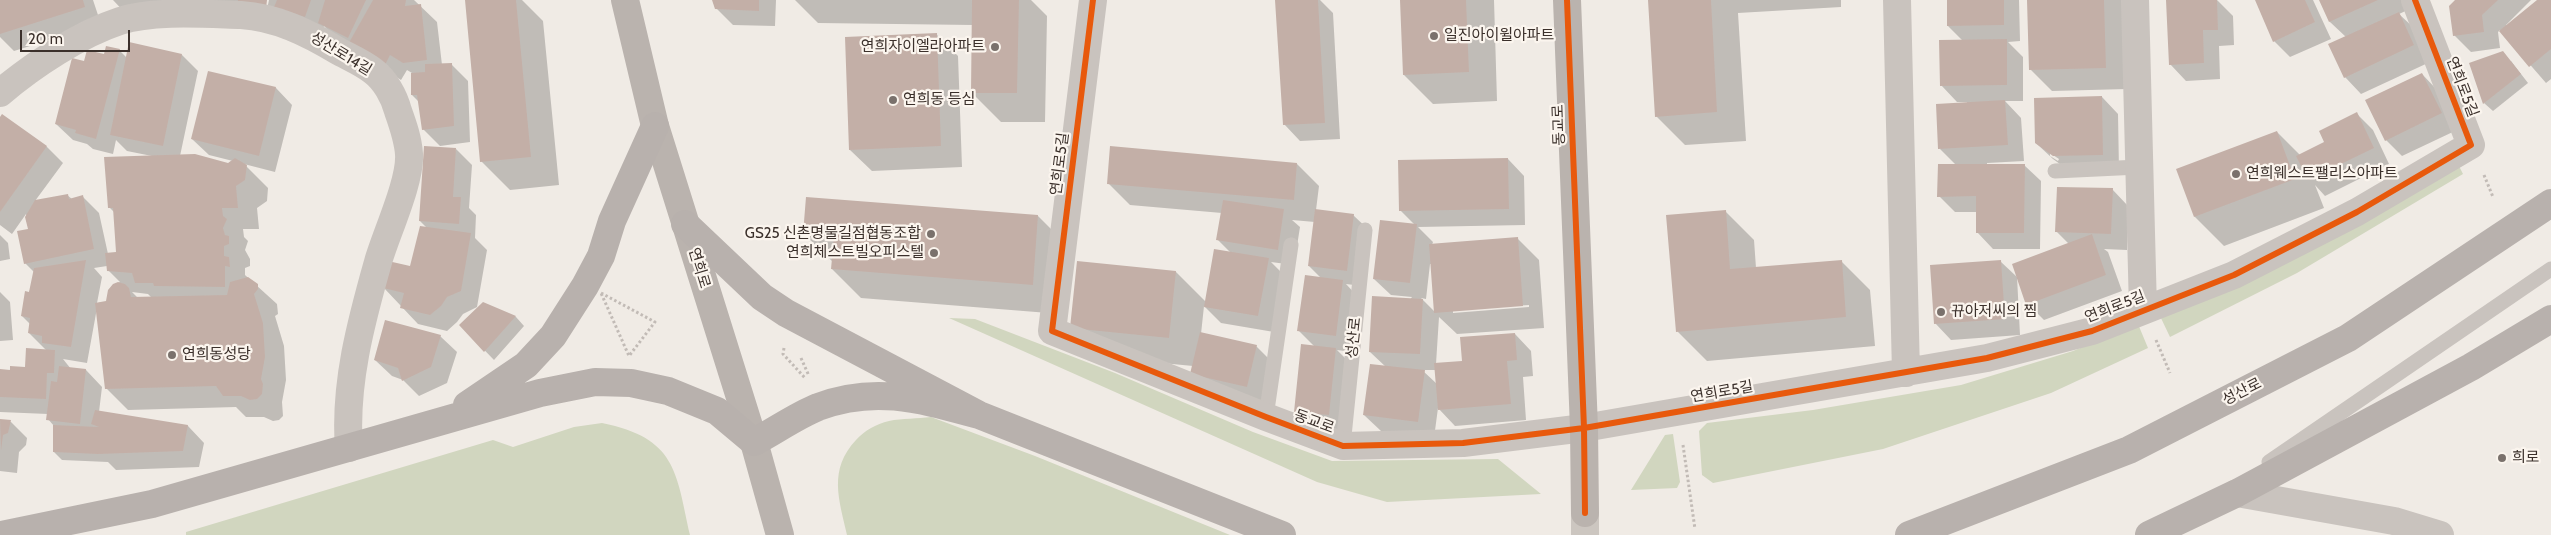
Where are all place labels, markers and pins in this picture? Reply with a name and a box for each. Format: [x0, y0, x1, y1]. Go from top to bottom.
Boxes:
place label: 일진아이윌아파트 [1444, 27, 1554, 45]
marker: 일진아이윌아파트 [1428, 30, 1440, 42]
place label: 연희자이엘라아파트 [861, 38, 985, 56]
marker: 연희자이엘라아파트 [989, 41, 1001, 53]
place label: 연희동 등심 [903, 91, 975, 109]
marker: 연희동 등심 [887, 94, 899, 106]
place label: 연희웨스트팰리스아파트 [2246, 165, 2398, 183]
marker: 연희웨스트팰리스아파트 [2230, 168, 2242, 180]
place label: GS25 신촌명물길점협동조합 [745, 225, 921, 243]
marker: GS25 신촌명물길점협동조합 [925, 228, 937, 240]
place label: 연희체스트빌오피스텔 [786, 244, 924, 262]
marker: 연희체스트빌오피스텔 [928, 247, 940, 259]
place label: 뀨아저씨의 찜 [1951, 303, 2037, 321]
marker: 뀨아저씨의 찜 [1935, 306, 1947, 318]
place label: 연희동성당 [182, 346, 251, 364]
marker: 연희동성당 [166, 349, 178, 361]
place label: 희로 [2512, 449, 2540, 467]
marker: 희로 [2496, 452, 2508, 464]

